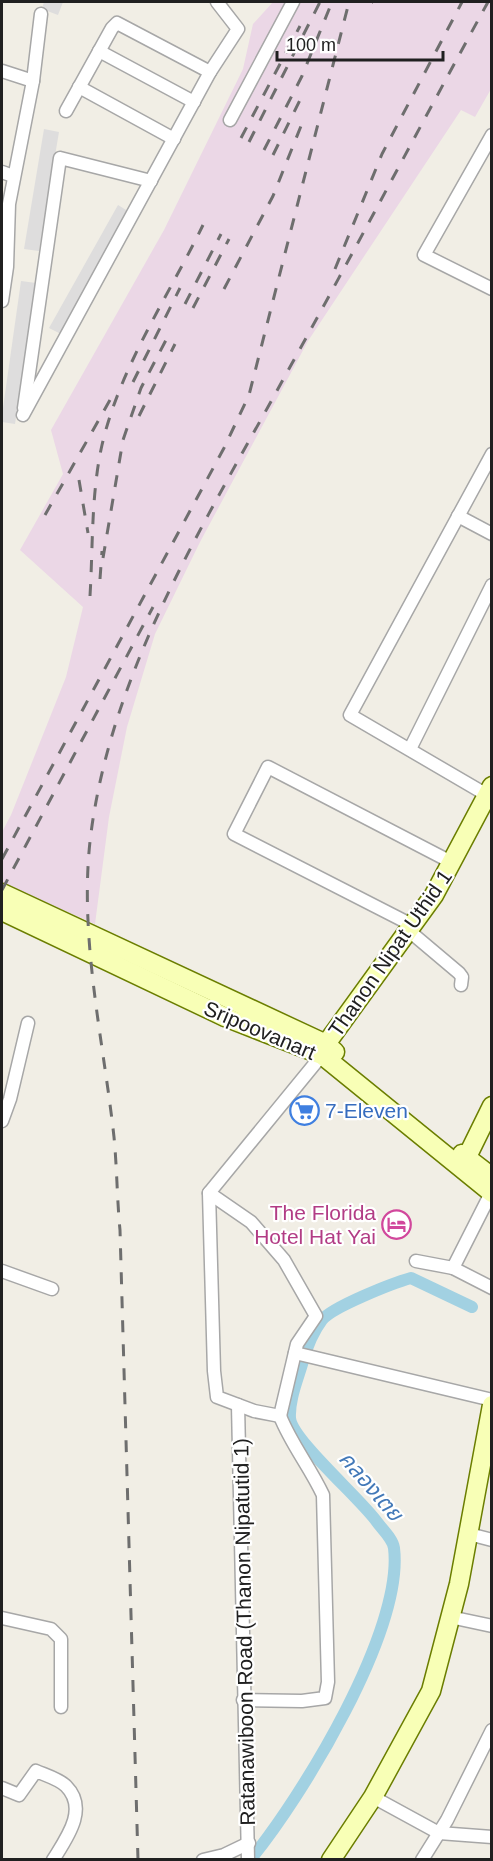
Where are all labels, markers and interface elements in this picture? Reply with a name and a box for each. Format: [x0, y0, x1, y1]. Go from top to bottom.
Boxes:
scale bar [277, 24, 444, 62]
text: 100 m [286, 35, 336, 55]
street label: Thanon Nipat Uthid 1 [324, 865, 456, 1041]
street label: Sripoovanart [201, 996, 319, 1064]
supermarket icon: 7-Eleven [288, 1094, 320, 1126]
place label: 7-Eleven [325, 1099, 408, 1122]
place label: The Florida Hotel Hat Yai [254, 1201, 376, 1248]
hotel icon: The Florida Hotel Hat Yai [381, 1208, 413, 1240]
street label: Ratanawiboon Road (Thanon Nipatutid 1) [229, 1438, 259, 1826]
water label: คลองเตย [334, 1446, 409, 1527]

